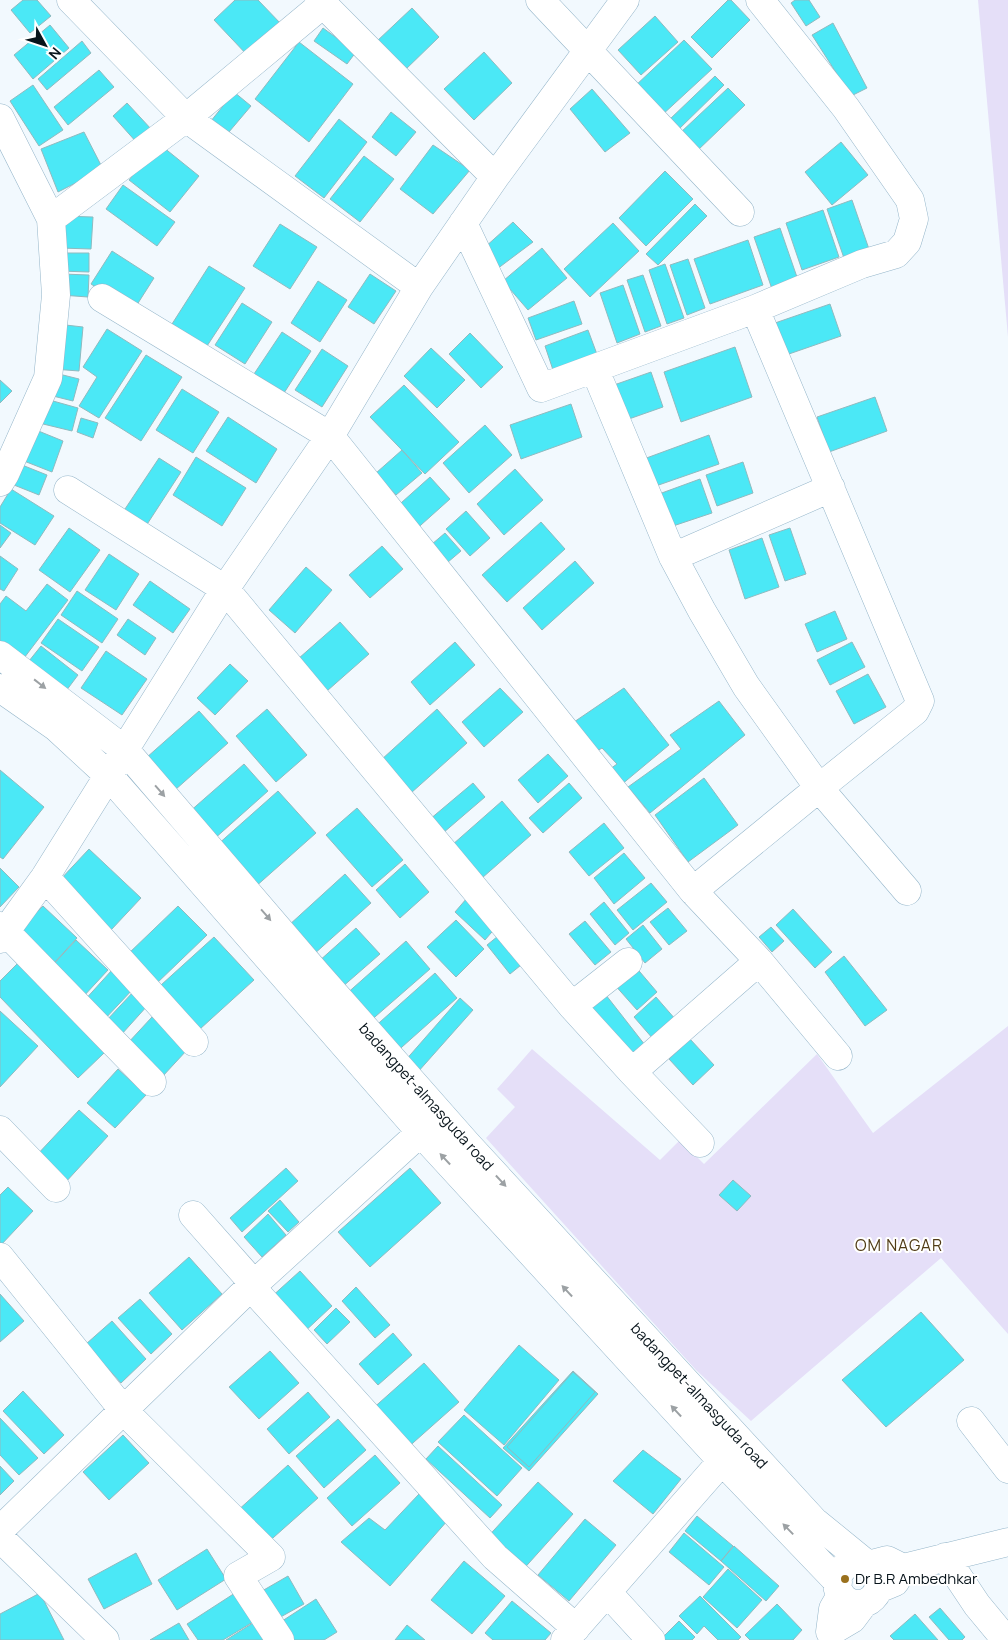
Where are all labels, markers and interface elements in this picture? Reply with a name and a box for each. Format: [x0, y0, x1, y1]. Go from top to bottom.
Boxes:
north arrow [20, 20, 70, 70]
text: N [45, 44, 66, 64]
one-way arrow [33, 678, 46, 689]
one-way arrow [155, 785, 166, 798]
one-way arrow [260, 908, 272, 920]
street label: badangpet-almasguda road [354, 1018, 499, 1175]
one-way arrow [439, 1153, 451, 1165]
one-way arrow [495, 1174, 507, 1186]
district label: OM NAGAR [855, 1234, 943, 1256]
one-way arrow [561, 1286, 573, 1298]
street label: badangpet-almasguda road [626, 1318, 773, 1473]
one-way arrow [671, 1404, 682, 1417]
one-way arrow [782, 1523, 794, 1535]
place label: Dr B.R Ambedhkar [855, 1568, 978, 1589]
marker: Dr B.R Ambedhkar [839, 1573, 851, 1585]

